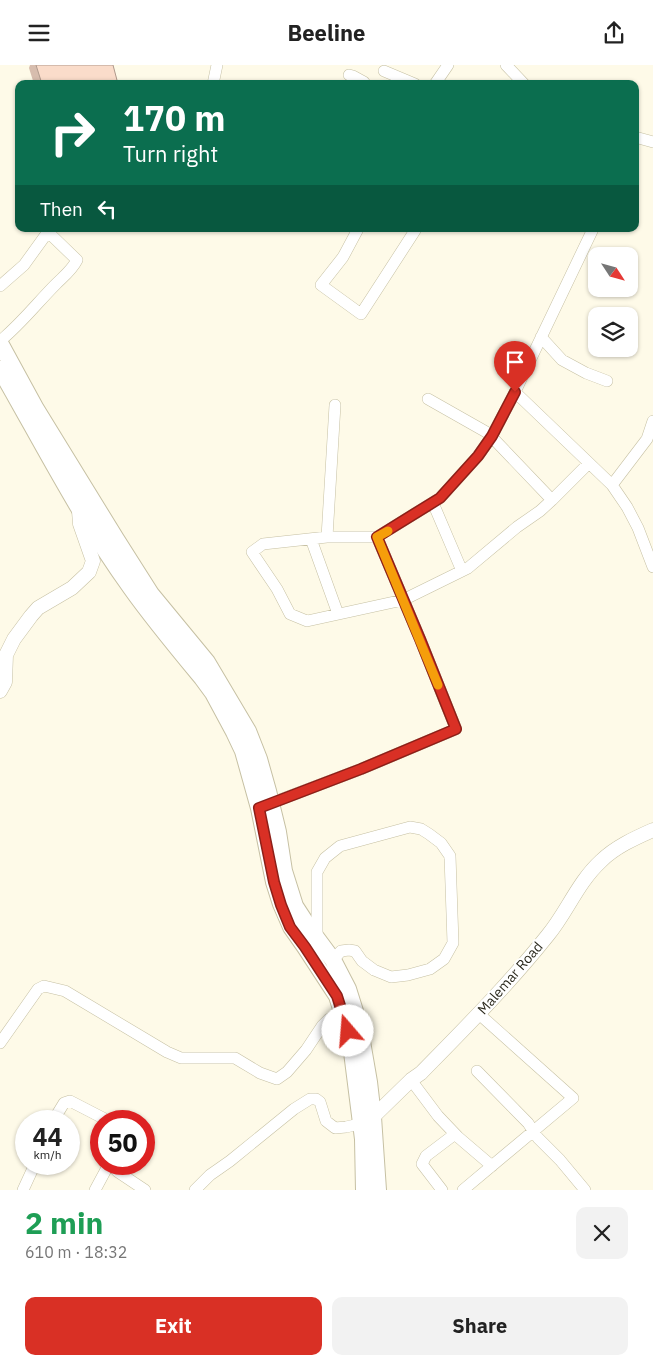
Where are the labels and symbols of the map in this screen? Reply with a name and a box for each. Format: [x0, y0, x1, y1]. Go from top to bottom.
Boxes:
north arrow [588, 247, 638, 297]
pin [494, 341, 536, 392]
street label: Malemar Road [473, 938, 547, 1018]
position arrow [321, 1004, 373, 1056]
speed limit sign: 50 [90, 1110, 155, 1175]

